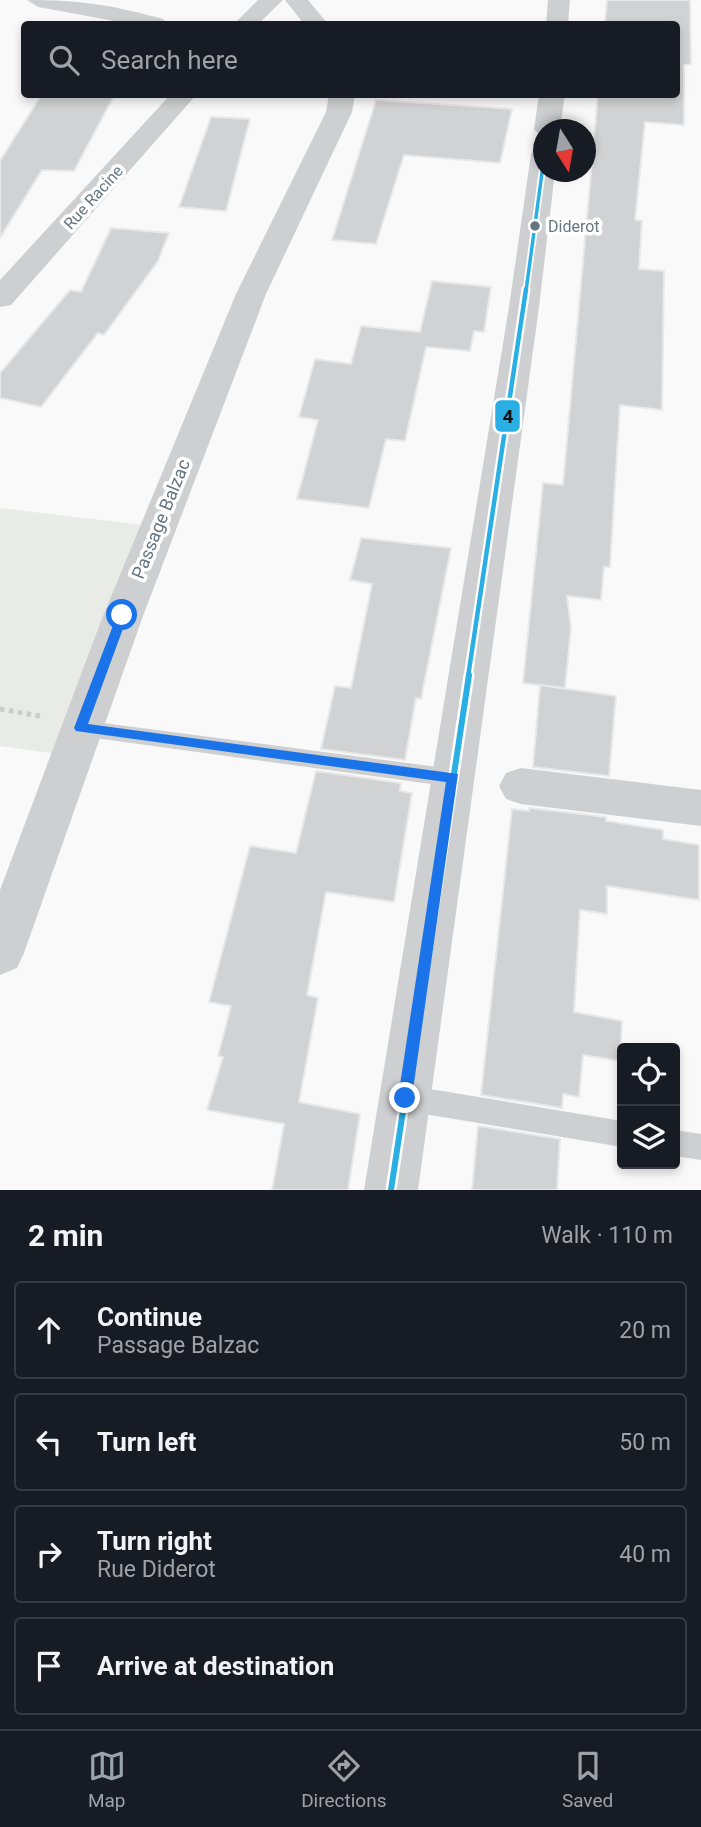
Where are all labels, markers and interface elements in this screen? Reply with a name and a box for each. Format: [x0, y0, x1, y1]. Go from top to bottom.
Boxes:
search box [21, 21, 680, 98]
icon: search [45, 41, 83, 79]
text: Search here [101, 45, 238, 75]
north arrow [533, 119, 596, 182]
street label: Rue Racine [60, 162, 127, 233]
place label: Diderot [548, 217, 600, 236]
marker: Diderot [528, 219, 542, 233]
line badge: 4 [494, 399, 521, 433]
text: 4 [503, 405, 514, 428]
street label: Passage Balzac [127, 456, 194, 582]
route start [106, 599, 137, 630]
map controls [617, 1043, 680, 1169]
button: locate [617, 1043, 680, 1106]
route end [389, 1082, 420, 1113]
button: layers [617, 1106, 680, 1169]
text: 2 min [28, 1218, 103, 1253]
text: Walk · 110 m [541, 1222, 673, 1249]
text: Continue [97, 1302, 202, 1332]
icon: ahead [30, 1311, 68, 1349]
text: 20 m [619, 1317, 671, 1344]
text: Passage Balzac [97, 1332, 259, 1359]
icon: left [30, 1423, 68, 1461]
text: Turn left [97, 1427, 196, 1457]
text: 50 m [619, 1429, 671, 1456]
text: Turn right [97, 1526, 212, 1556]
icon: right [30, 1535, 68, 1573]
text: 40 m [619, 1541, 671, 1568]
text: Rue Diderot [97, 1556, 216, 1583]
icon: arrive [30, 1647, 68, 1685]
text: Arrive at destination [97, 1651, 334, 1681]
tab: Map [88, 1747, 126, 1812]
tab: Directions [301, 1747, 386, 1812]
tab: Saved [562, 1747, 613, 1812]

